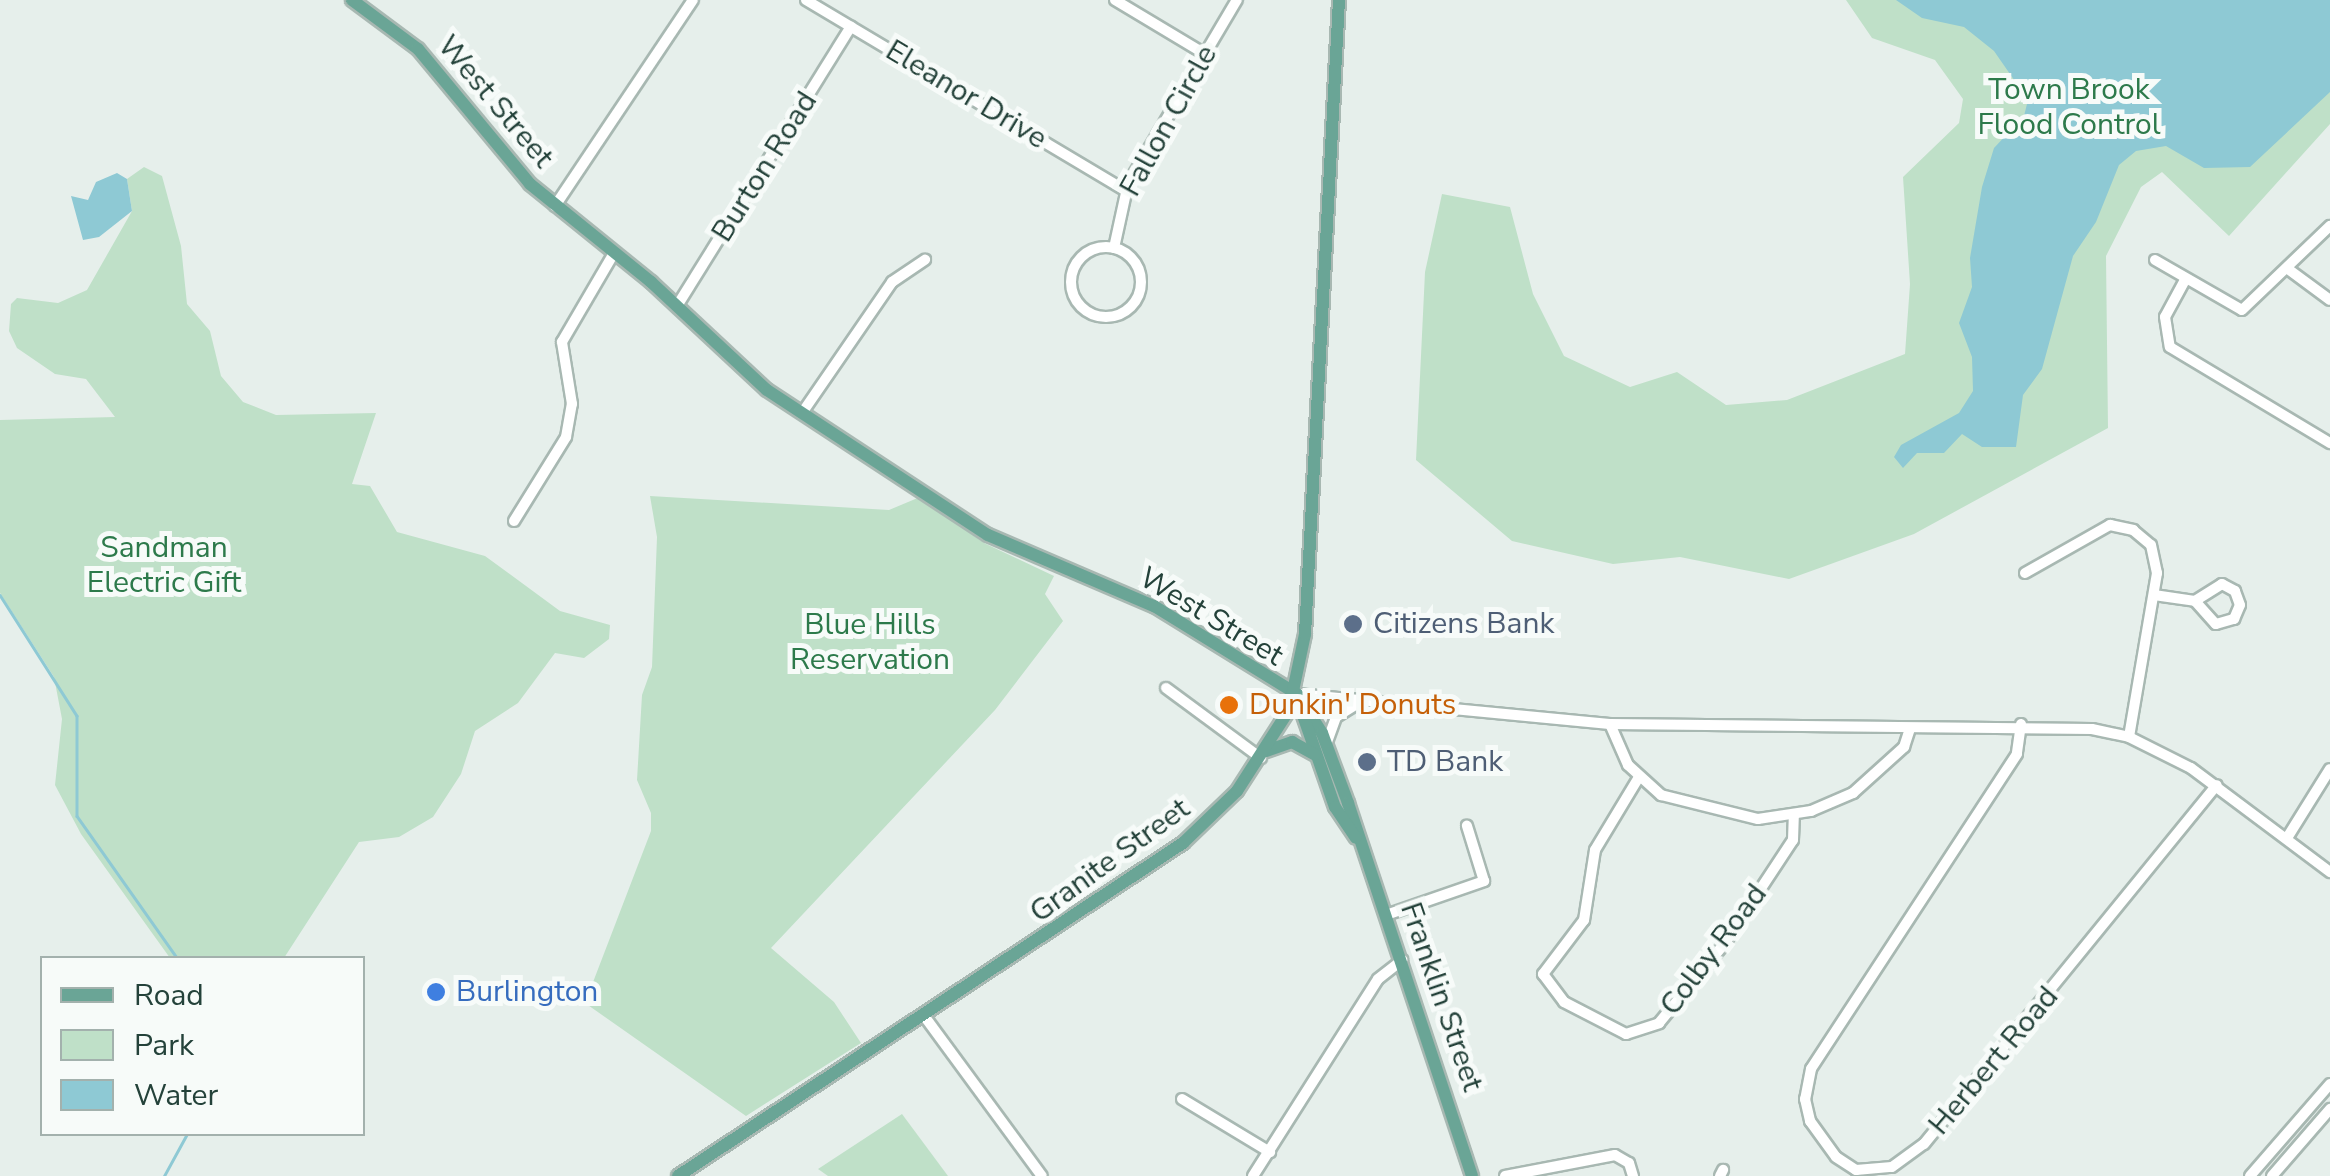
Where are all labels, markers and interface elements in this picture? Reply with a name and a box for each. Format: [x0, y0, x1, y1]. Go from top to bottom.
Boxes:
street label: West Street [429, 29, 561, 175]
street label: Eleanor Drive [879, 33, 1053, 157]
street label: Fallon Circle [1113, 39, 1225, 203]
park label: Town Brook Flood Control [1977, 72, 2161, 142]
street label: Burton Road [705, 85, 825, 249]
park label: Sandman Electric Gift [87, 530, 241, 600]
street label: West Street [1132, 560, 1290, 674]
place label: Citizens Bank [1373, 606, 1555, 642]
park label: Blue Hills Reservation [790, 607, 950, 678]
marker: Citizens Bank [1342, 613, 1364, 635]
place label: Dunkin' Donuts [1249, 687, 1456, 723]
marker: Dunkin' Donuts [1218, 694, 1240, 716]
place label: TD Bank [1387, 744, 1503, 780]
marker: TD Bank [1356, 751, 1378, 773]
street label: Granite Street [1023, 791, 1197, 931]
street label: Colby Road [1653, 877, 1775, 1023]
street label: Franklin Street [1392, 898, 1490, 1096]
legend [40, 956, 365, 1136]
place label: Burlington [456, 974, 598, 1010]
text: Road [134, 975, 204, 1016]
street label: Herbert Road [1922, 980, 2066, 1142]
marker: Burlington [425, 981, 447, 1003]
text: Park [134, 1025, 194, 1066]
text: Water [134, 1075, 218, 1116]

